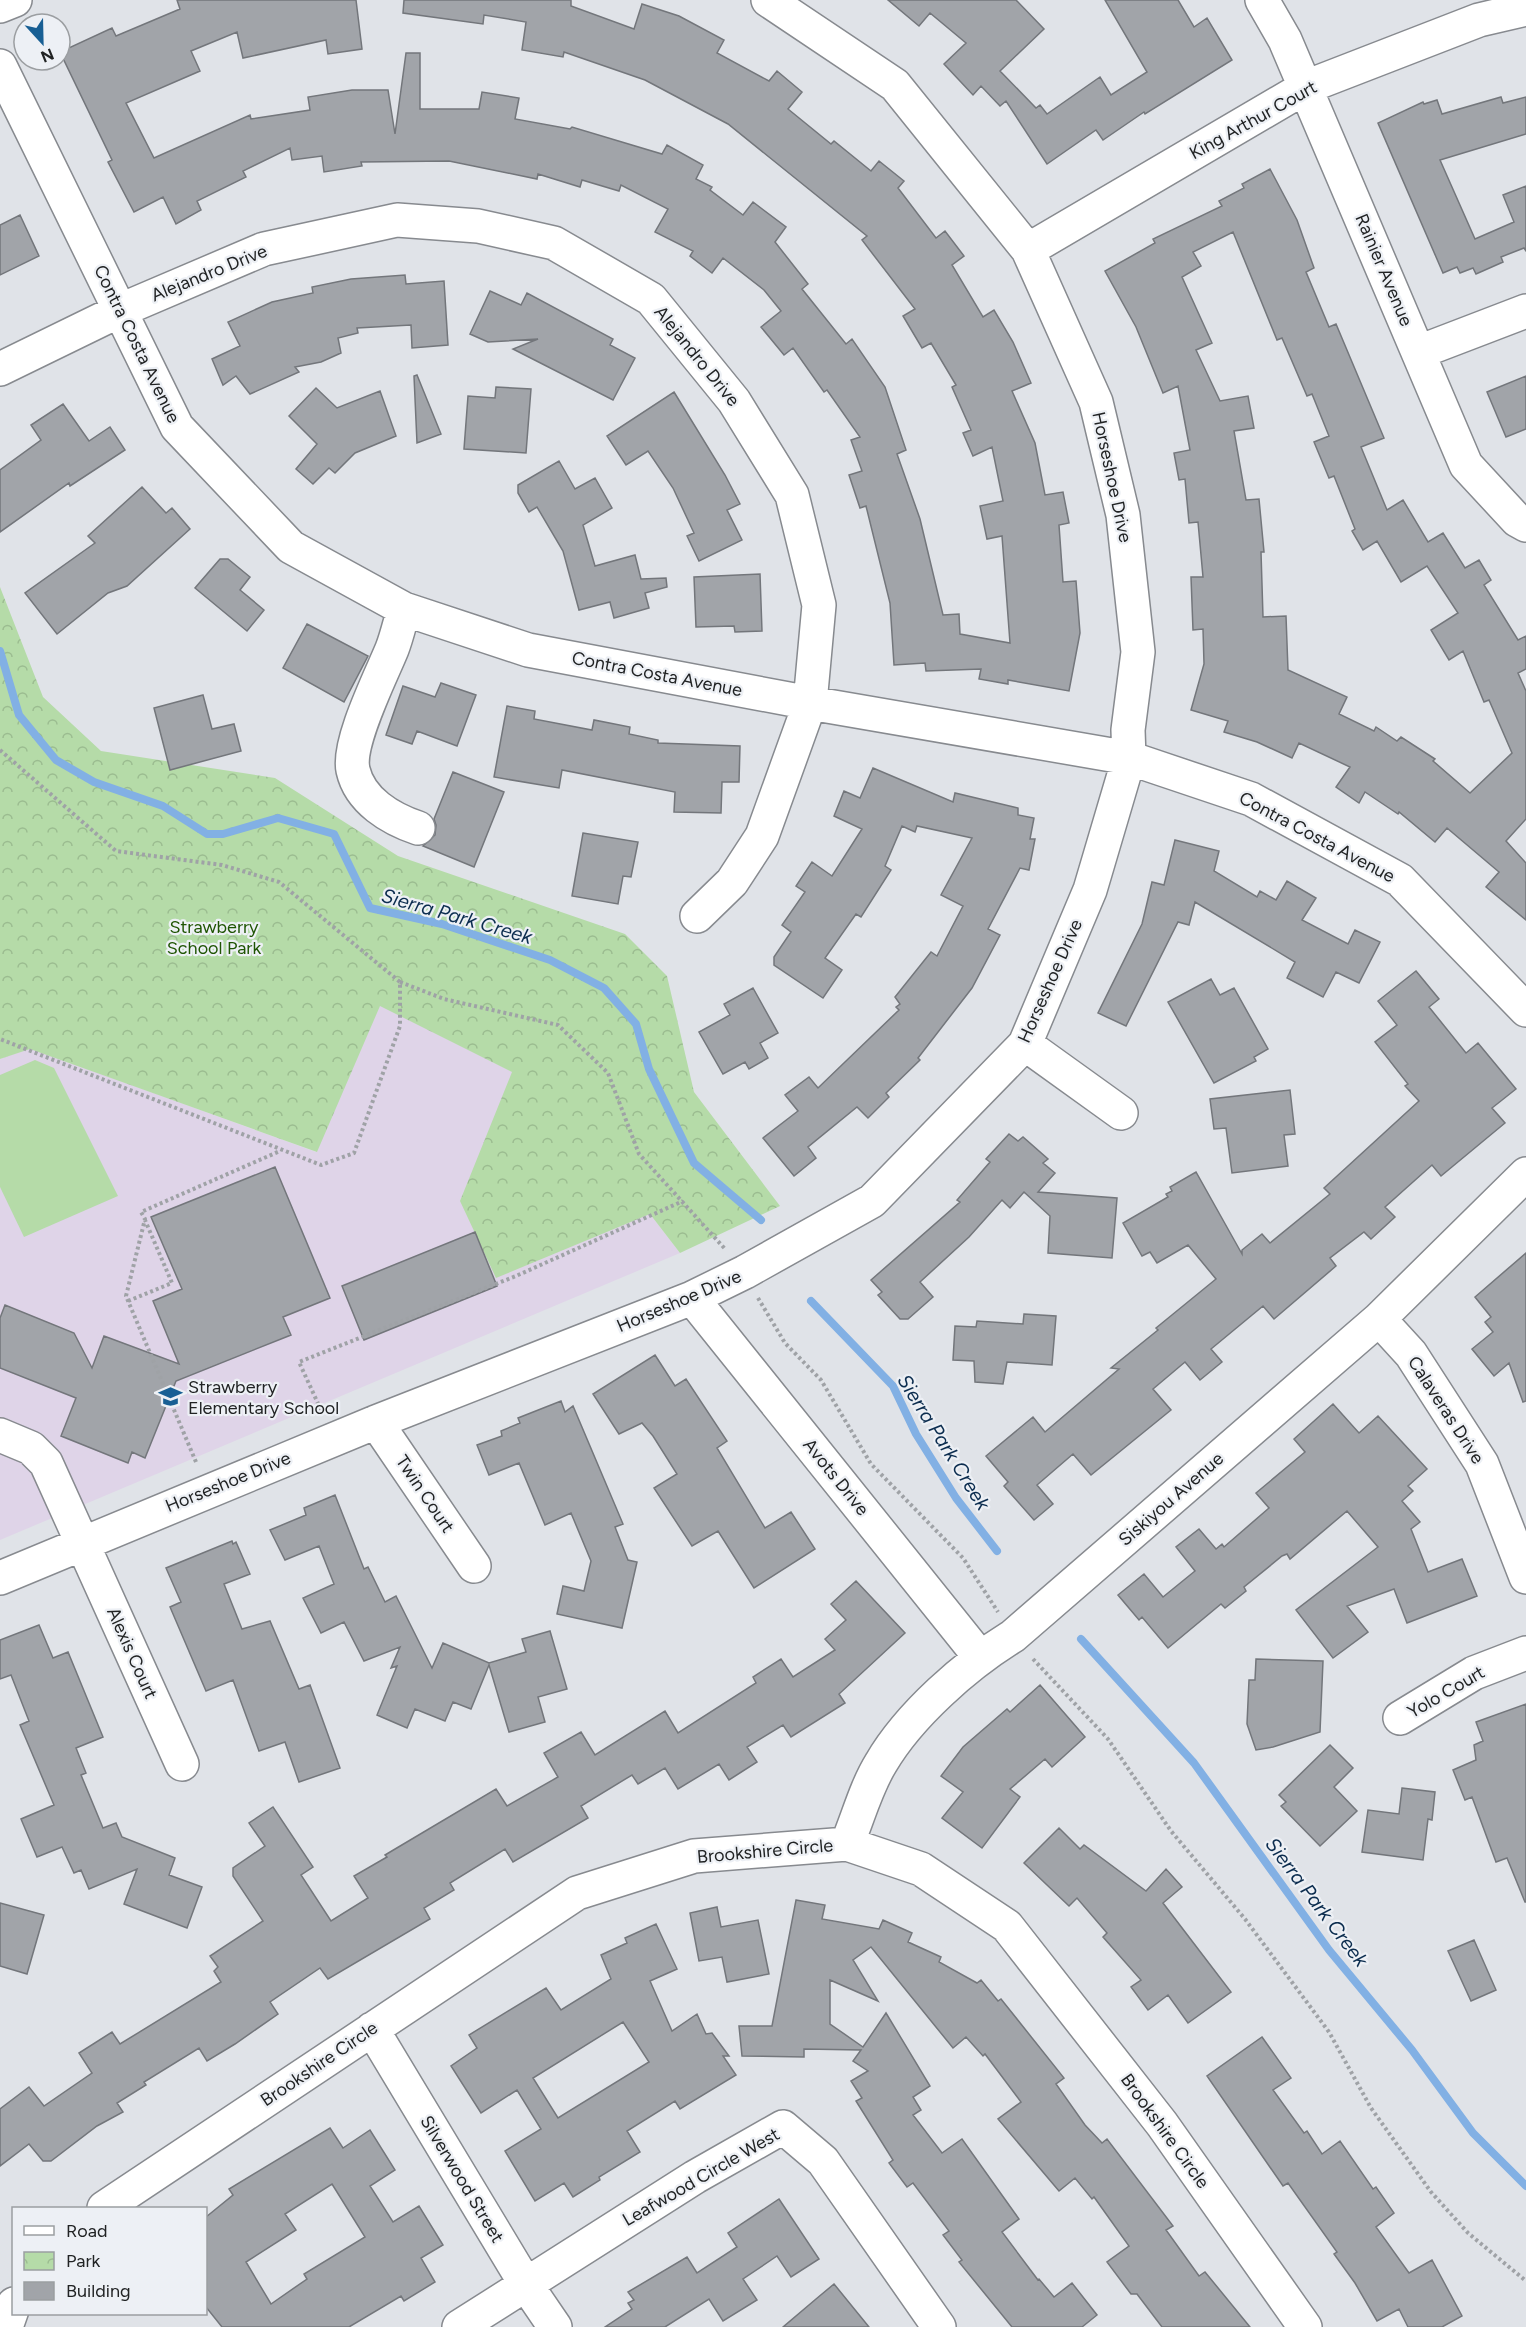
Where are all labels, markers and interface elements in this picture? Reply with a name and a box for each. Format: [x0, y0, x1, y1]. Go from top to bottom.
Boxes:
north arrow [12, 12, 72, 72]
text: N [38, 44, 57, 67]
street label: King Arthur Court [1185, 76, 1321, 164]
street label: Rainier Avenue [1350, 210, 1418, 330]
street label: Alejandro Drive [148, 240, 270, 306]
street label: Contra Costa Avenue [89, 261, 185, 427]
street label: Alejandro Drive [650, 301, 744, 411]
street label: Horseshoe Drive [1087, 410, 1137, 545]
street label: Contra Costa Avenue [570, 647, 744, 701]
street label: Contra Costa Avenue [1235, 787, 1399, 887]
water label: Sierra Park Creek [379, 883, 536, 949]
park label: Strawberry School Park [167, 916, 261, 959]
street label: Horseshoe Drive [1013, 916, 1087, 1046]
street label: Horseshoe Drive [613, 1265, 745, 1337]
street label: Calaveras Drive [1403, 1352, 1489, 1468]
water label: Sierra Park Creek [893, 1370, 996, 1515]
place label: Strawberry Elementary School [188, 1376, 339, 1419]
school or university icon: Strawberry Elementary School [157, 1384, 183, 1410]
street label: Avots Drive [798, 1434, 874, 1520]
street label: Horseshoe Drive [162, 1447, 294, 1517]
street label: Siskiyou Avenue [1114, 1447, 1228, 1550]
street label: Twin Court [391, 1451, 459, 1537]
street label: Alexis Court [102, 1604, 162, 1702]
street label: Yolo Court [1404, 1661, 1489, 1723]
water label: Sierra Park Creek [1261, 1833, 1374, 1972]
street label: Brookshire Circle [696, 1834, 834, 1868]
street label: Brookshire Circle [256, 2017, 382, 2111]
street label: Brookshire Circle [1116, 2069, 1214, 2193]
street label: Silverwood Street [415, 2111, 509, 2247]
street label: Leafwood Circle West [619, 2123, 784, 2231]
legend [12, 2207, 207, 2315]
text: Road [66, 2220, 107, 2242]
text: Park [66, 2250, 101, 2272]
text: Building [66, 2280, 131, 2302]

